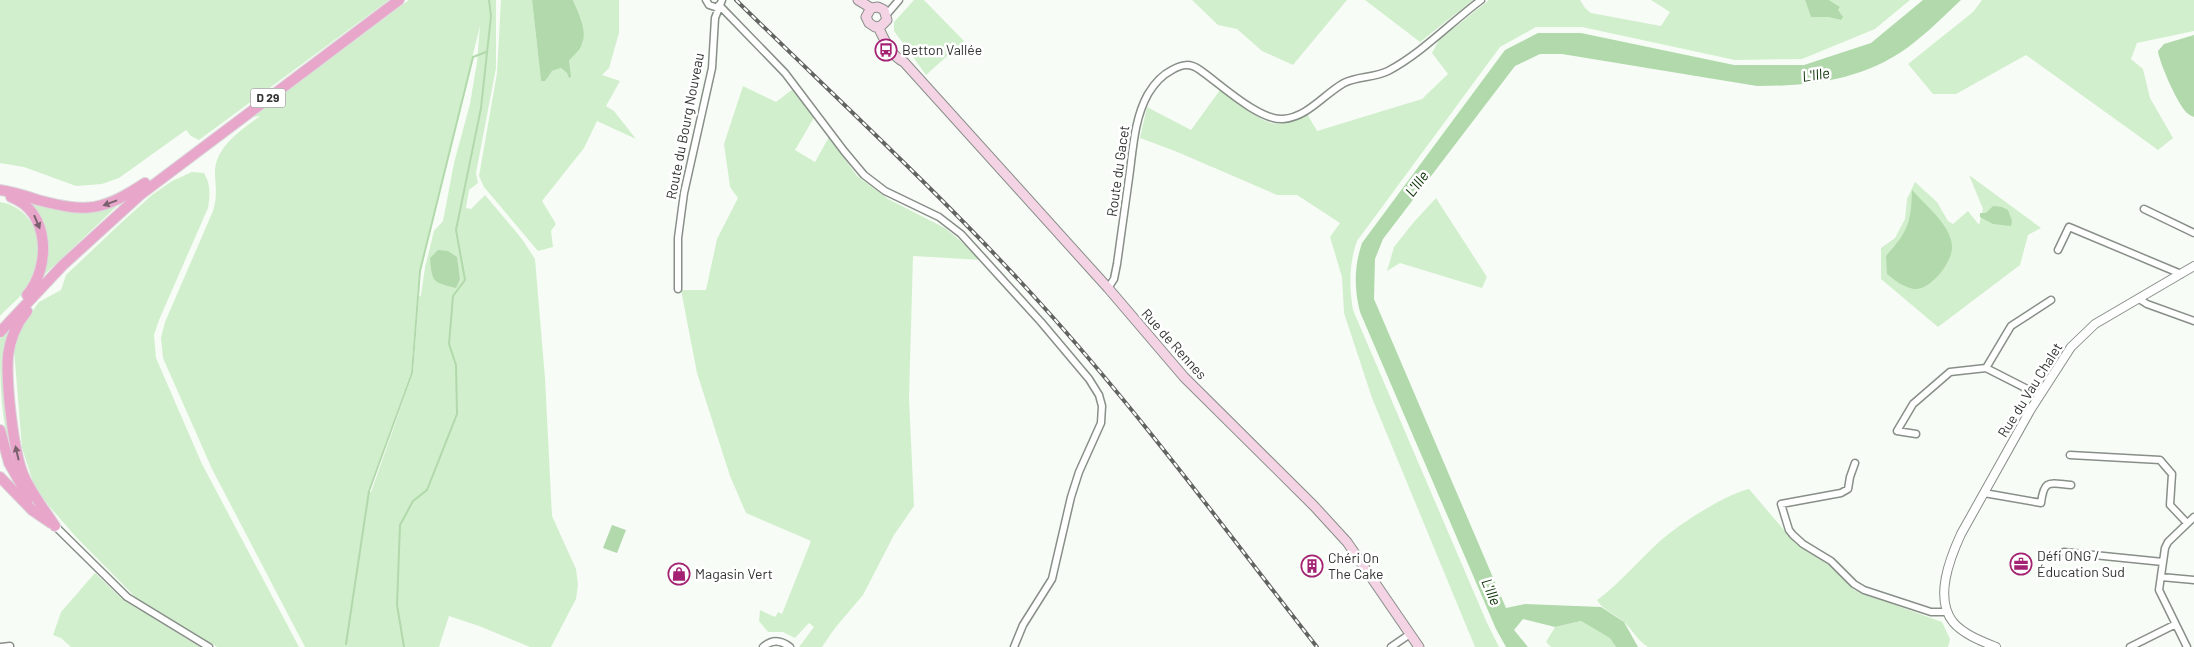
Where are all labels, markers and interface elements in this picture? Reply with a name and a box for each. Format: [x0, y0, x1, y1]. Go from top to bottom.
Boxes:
bus stop icon: Betton Vallée [874, 38, 898, 62]
place label: Betton Vallée [902, 41, 982, 58]
street label: Route du Bourg Nouveau [662, 51, 707, 201]
water label: L'Ille [1801, 63, 1831, 85]
road number: D 29 [250, 89, 286, 108]
street label: Route du Gacet [1103, 124, 1132, 218]
water label: L'Ille [1401, 167, 1432, 200]
one-way arrow [102, 199, 117, 207]
one-way arrow [33, 215, 41, 230]
street label: Rue de Rennes [1138, 305, 1211, 383]
street label: Rue du Vau Chalet [1994, 339, 2065, 440]
one-way arrow [13, 445, 21, 460]
place label: Défi ONG / Éducation Sud [2037, 547, 2125, 580]
place label: Chéri On The Cake [1328, 549, 1383, 582]
office icon: Défi ONG / Éducation Sud [2009, 552, 2033, 576]
building icon: Chéri On The Cake [1300, 554, 1324, 578]
shop icon: Magasin Vert [667, 562, 691, 586]
place label: Magasin Vert [695, 565, 773, 582]
water label: L'Ille [1478, 575, 1506, 608]

